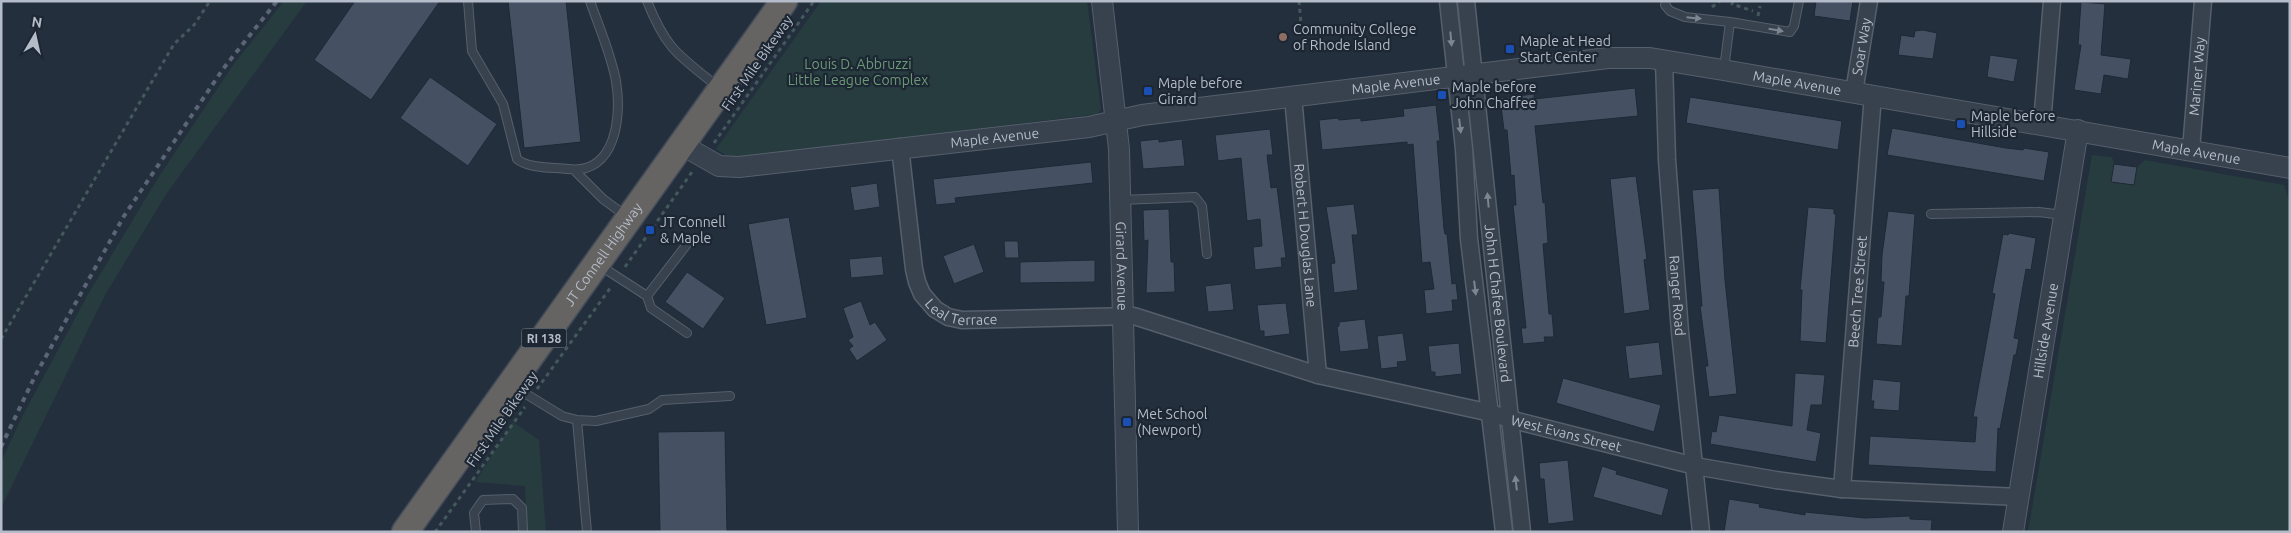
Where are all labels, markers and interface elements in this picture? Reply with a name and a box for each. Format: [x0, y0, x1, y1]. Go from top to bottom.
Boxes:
north arrow [10, 10, 60, 60]
street label: First Mile Bikeway [718, 12, 796, 114]
text: N [31, 13, 43, 31]
one-way arrow [1686, 14, 1702, 22]
street label: Soar Way [1849, 17, 1874, 76]
place label: Community College of Rhode Island [1293, 21, 1416, 53]
one-way arrow [1769, 26, 1785, 34]
marker: Community College of Rhode Island [1277, 31, 1289, 43]
one-way arrow [1448, 32, 1456, 48]
place label: Maple at Head Start Center [1520, 33, 1611, 65]
street label: Mariner Way [2186, 36, 2208, 116]
marker: Maple at Head Start Center [1504, 43, 1516, 55]
park label: Louis D. Abbruzzi Little League Complex [788, 56, 928, 88]
street label: Maple Avenue [1752, 67, 1843, 98]
street label: Maple Avenue [1351, 71, 1441, 97]
place label: Maple before Girard [1158, 75, 1243, 107]
place label: Maple before John Chaffee [1452, 79, 1537, 111]
marker: Maple before Girard [1142, 85, 1154, 97]
marker: Maple before John Chaffee [1436, 89, 1448, 101]
place label: Maple before Hillside [1971, 108, 2056, 140]
one-way arrow [1456, 118, 1464, 134]
marker: Maple before Hillside [1955, 118, 1967, 130]
street label: Maple Avenue [949, 125, 1040, 151]
street label: Maple Avenue [2151, 136, 2242, 167]
street label: Robert H Douglas Lane [1291, 163, 1320, 308]
one-way arrow [1484, 191, 1492, 207]
street label: JT Connell Highway [561, 200, 645, 309]
place label: JT Connell & Maple [660, 214, 726, 246]
street label: Girard Avenue [1113, 221, 1131, 311]
street label: John H Chafee Boulevard [1482, 223, 1514, 383]
marker: JT Connell & Maple [644, 224, 656, 236]
street label: Beech Tree Street [1845, 234, 1870, 348]
street label: Ranger Road [1666, 255, 1688, 336]
one-way arrow [1471, 280, 1479, 296]
street label: Hillside Avenue [2030, 282, 2061, 379]
street label: Leal Terrace [922, 296, 998, 329]
road number: RI 138 [522, 328, 566, 348]
street label: First Mile Bikeway [463, 368, 541, 470]
place label: Met School (Newport) [1137, 406, 1208, 438]
street label: West Evans Street [1509, 412, 1624, 455]
marker: Met School (Newport) [1121, 416, 1133, 428]
one-way arrow [1512, 475, 1520, 491]

